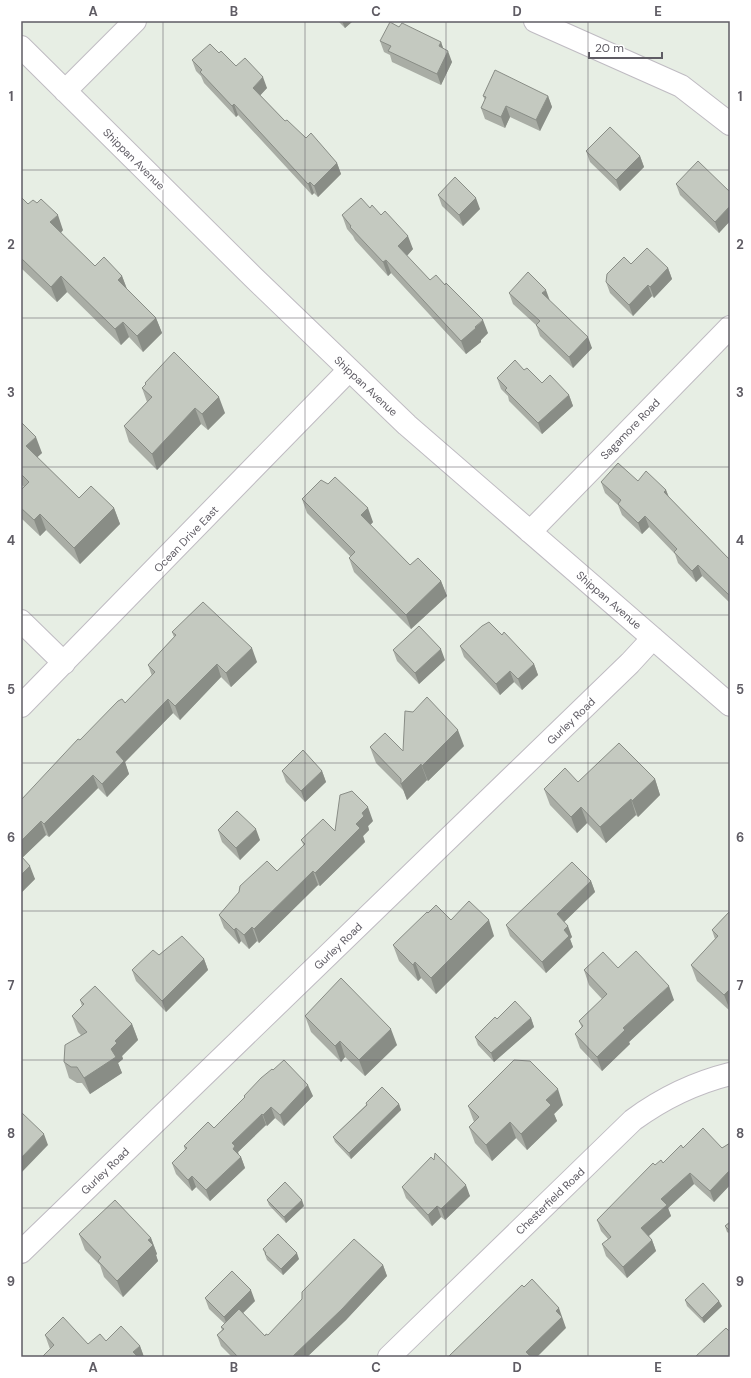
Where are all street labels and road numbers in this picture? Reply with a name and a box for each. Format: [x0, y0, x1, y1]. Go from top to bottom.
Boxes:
street label: Shippan Avenue [100, 125, 168, 193]
street label: Shippan Avenue [331, 353, 401, 419]
street label: Sagamore Road [597, 395, 663, 462]
street label: Ocean Drive East [151, 503, 221, 575]
street label: Shippan Avenue [574, 568, 644, 632]
street label: Gurley Road [544, 694, 598, 748]
street label: Gurley Road [311, 919, 365, 973]
street label: Gurley Road [78, 1144, 132, 1198]
street label: Chesterfield Road [513, 1164, 587, 1237]

